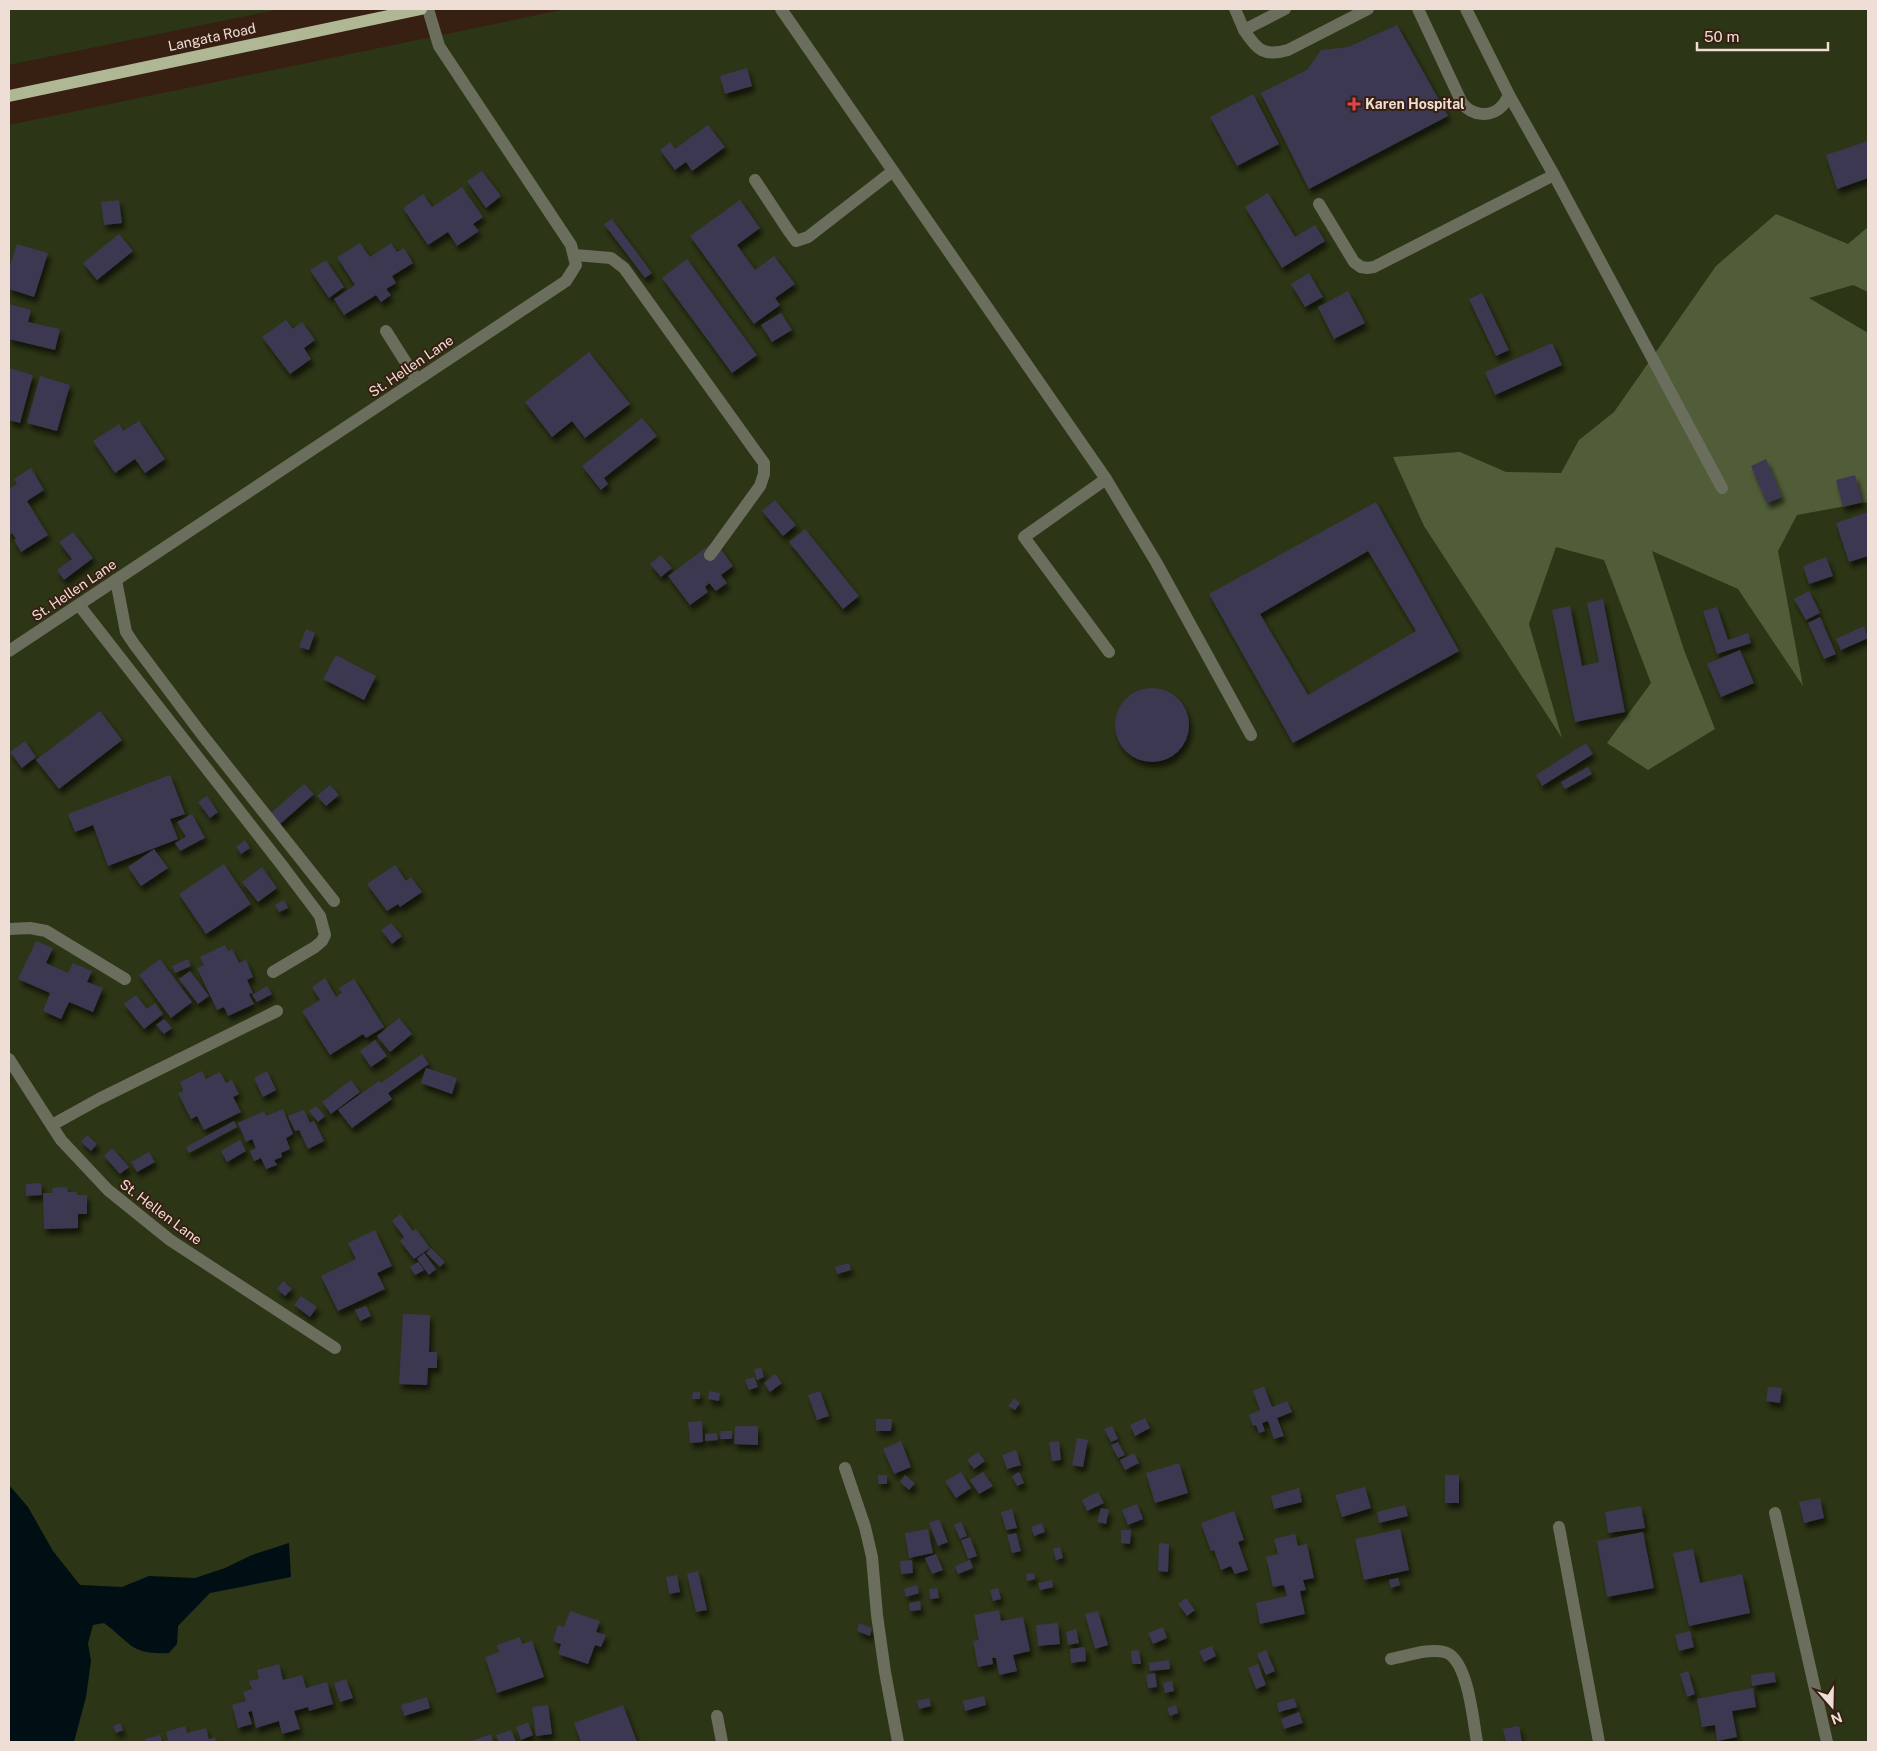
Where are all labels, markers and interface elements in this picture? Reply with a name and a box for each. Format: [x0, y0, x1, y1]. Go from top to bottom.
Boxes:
street label: Langata Road [167, 20, 257, 54]
scale bar [1697, 20, 1828, 52]
text: 50 m [1704, 28, 1739, 45]
place label: Karen Hospital [1365, 96, 1465, 112]
marker: Karen Hospital [1347, 97, 1361, 111]
street label: St. Hellen Lane [366, 332, 456, 400]
street label: St. Hellen Lane [29, 556, 119, 624]
street label: St. Hellen Lane [117, 1176, 205, 1248]
north arrow [1807, 1681, 1857, 1731]
text: N [1829, 1709, 1844, 1728]

